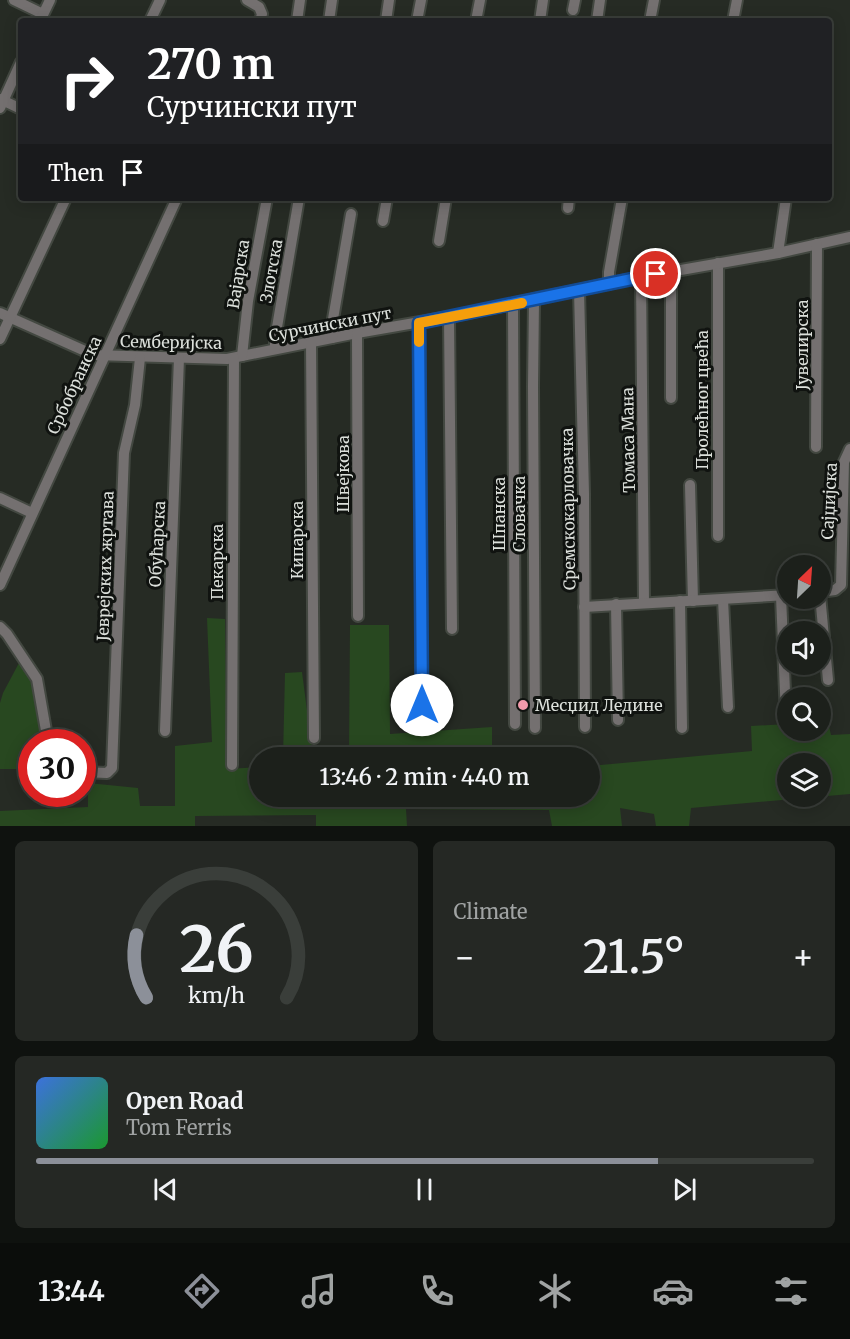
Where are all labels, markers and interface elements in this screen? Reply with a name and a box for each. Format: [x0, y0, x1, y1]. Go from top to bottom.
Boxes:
text: 270 m [147, 38, 274, 90]
icon: right [48, 42, 126, 120]
text: Сурчински пут [147, 90, 357, 124]
icon: arrive [116, 156, 149, 189]
text: Then [48, 159, 104, 187]
street label: Злотска [256, 237, 287, 304]
street label: Вајарска [223, 238, 253, 310]
pin [630, 248, 681, 299]
icon: arrive [639, 257, 672, 290]
street label: Јувелирска [792, 299, 812, 391]
street label: Сурчински пут [267, 302, 393, 346]
street label: Пролећног цвећа [692, 330, 712, 470]
street label: Семберијска [120, 331, 223, 353]
street label: Србобранска [43, 332, 106, 437]
street label: Томаса Мана [617, 387, 639, 493]
street label: Сремскокарловачка [557, 427, 579, 590]
street label: Швејкова [333, 435, 353, 513]
street label: Сајџијска [817, 462, 841, 540]
street label: Шпанска [489, 476, 509, 551]
street label: Словачка [509, 476, 529, 552]
street label: Јеврејских жртава [92, 490, 118, 642]
street label: Обућарска [145, 500, 169, 588]
street label: Кипарска [287, 500, 307, 579]
street label: Пекарска [207, 523, 227, 600]
north arrow [777, 555, 831, 609]
map controls [777, 555, 831, 807]
button: sound [777, 621, 831, 675]
position arrow [390, 673, 454, 737]
button: search [777, 687, 831, 741]
place label: Месџид Ледине [535, 695, 663, 715]
marker: Месџид Ледине [516, 698, 530, 712]
speed limit sign: 30 [18, 729, 96, 807]
button: layers [777, 753, 831, 807]
text: 13:46 · 2 min · 440 m [319, 763, 530, 791]
text: Climate [454, 899, 528, 924]
text: 26 [179, 911, 253, 989]
text: 21.5° [583, 929, 685, 985]
text: − [454, 937, 476, 978]
text: + [792, 937, 814, 978]
text: km/h [188, 982, 245, 1009]
text: Open Road [126, 1087, 244, 1115]
text: Tom Ferris [126, 1115, 232, 1140]
icon: previous [149, 1173, 182, 1206]
icon: pause [408, 1173, 441, 1206]
icon: next [668, 1173, 701, 1206]
icon: directions [181, 1270, 223, 1312]
icon: music [298, 1270, 340, 1312]
icon: phone [416, 1270, 458, 1312]
icon: climate [534, 1270, 576, 1312]
icon: car [652, 1270, 694, 1312]
icon: filters [770, 1270, 812, 1312]
text: 13:44 [38, 1274, 105, 1308]

